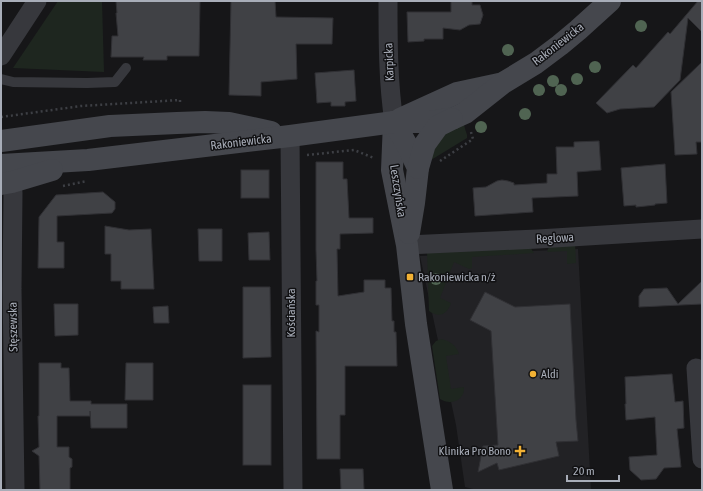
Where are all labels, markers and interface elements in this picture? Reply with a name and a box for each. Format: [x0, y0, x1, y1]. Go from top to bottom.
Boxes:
street label: Rakoniewicka [529, 20, 587, 68]
street label: Karpicka [381, 43, 397, 81]
street label: Rakoniewicka [210, 131, 272, 153]
street label: Leszczyńska [387, 164, 409, 218]
street label: Reglowa [536, 230, 574, 246]
place label: Rakoniewicka n/ż [418, 270, 496, 284]
marker: Rakoniewicka n/ż [405, 272, 415, 282]
street label: Kościańska [284, 288, 298, 338]
street label: Stęszewska [6, 302, 20, 352]
place label: Aldi [541, 367, 558, 381]
marker: Aldi [528, 369, 538, 379]
place label: Klinika Pro Bono [439, 444, 511, 458]
marker: Klinika Pro Bono [514, 445, 526, 457]
scale bar [567, 457, 619, 483]
text: 20 m [573, 464, 595, 478]

